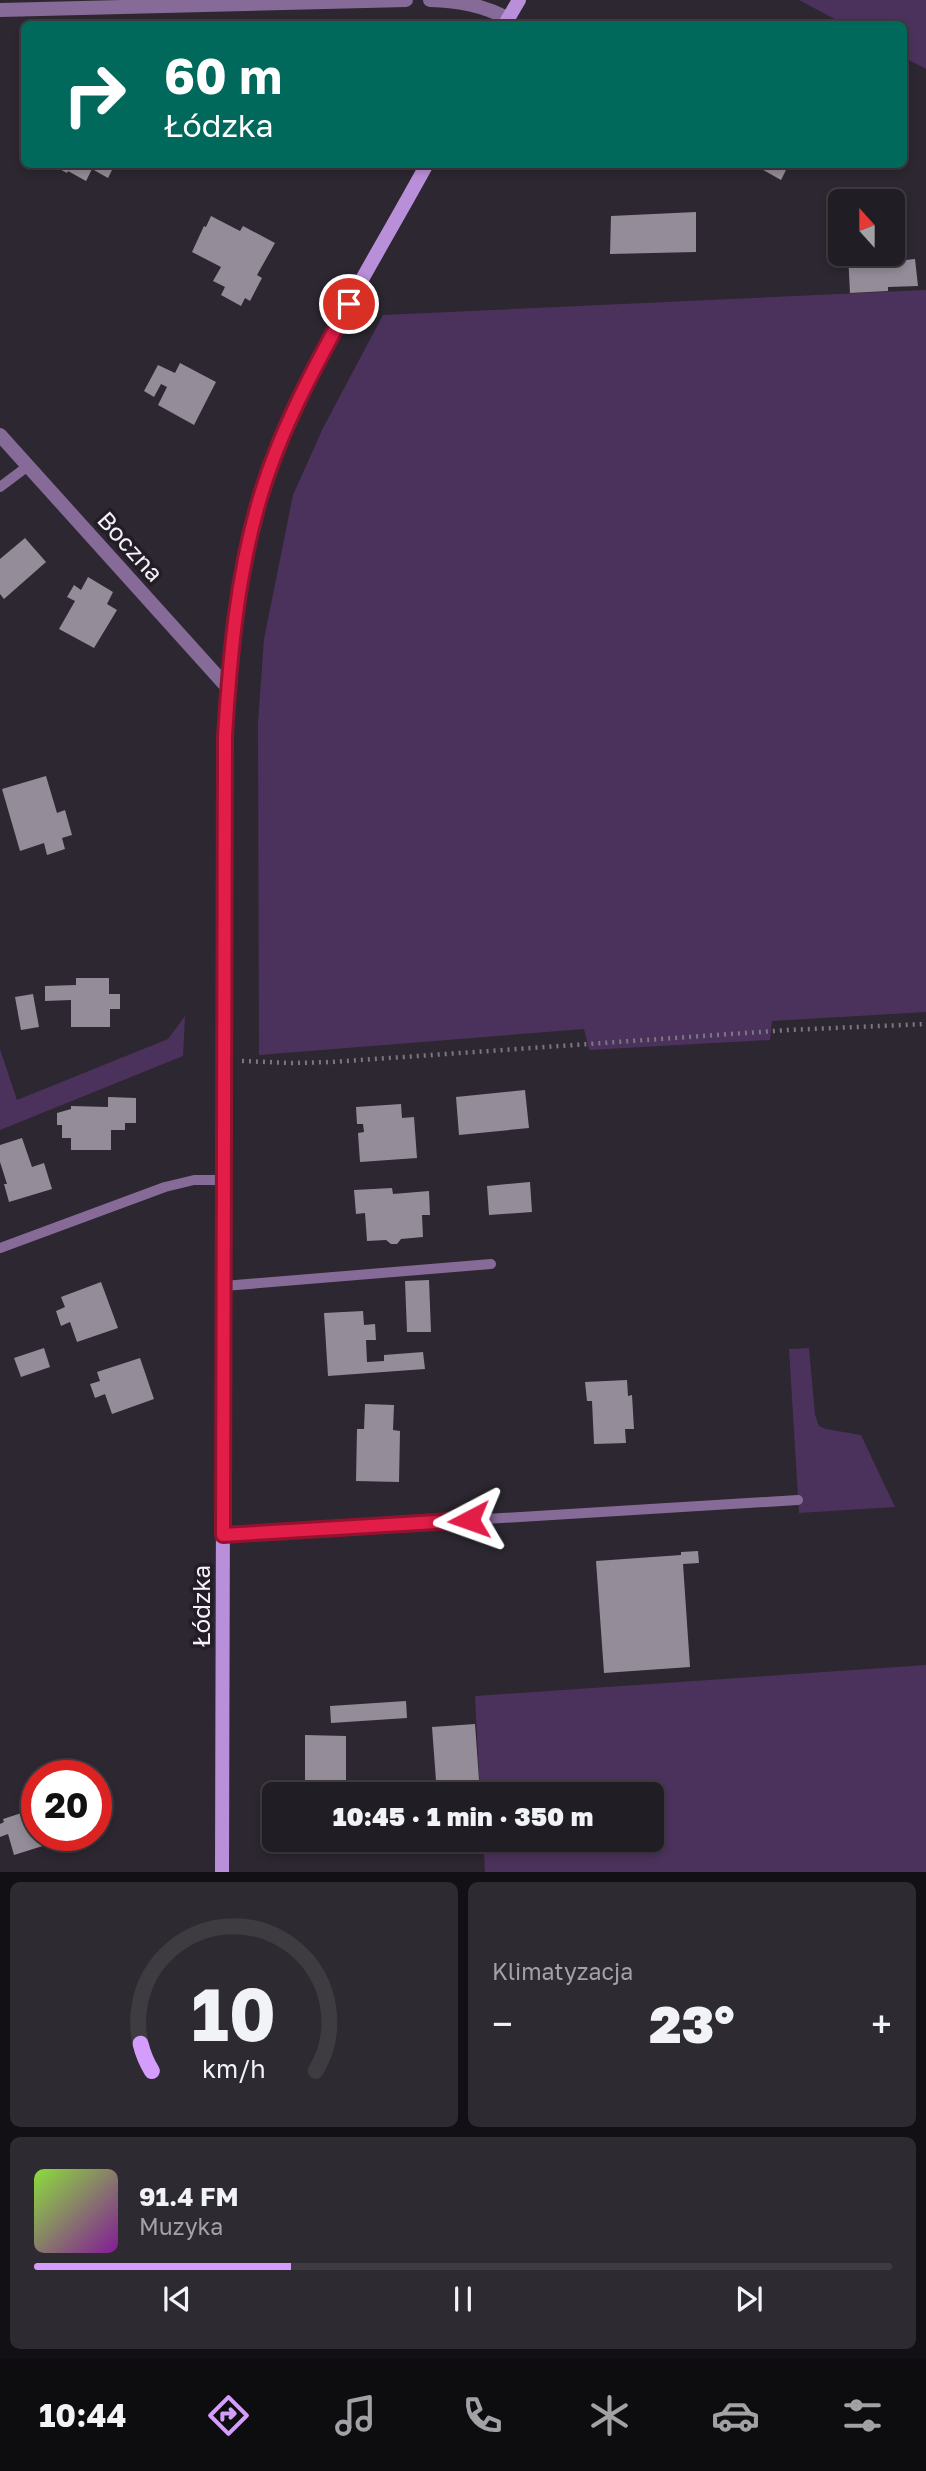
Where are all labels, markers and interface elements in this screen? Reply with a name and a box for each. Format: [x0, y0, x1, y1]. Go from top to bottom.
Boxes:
text: 60 m [164, 46, 282, 105]
icon: right [49, 49, 140, 140]
text: Łódzka [164, 106, 274, 144]
north arrow [828, 189, 905, 266]
map controls [828, 189, 905, 266]
pin [319, 274, 379, 334]
icon: arrive [330, 285, 368, 323]
street label: Boczna [92, 505, 170, 587]
position arrow [432, 1483, 506, 1557]
street label: Łódzka [186, 1565, 215, 1647]
speed limit sign: 20 [21, 1760, 112, 1851]
text: 10:45 · 1 min · 350 m [333, 1801, 593, 1832]
text: Klimatyzacja [492, 1957, 633, 1985]
text: 10 [192, 1970, 276, 2057]
text: 23° [649, 1992, 735, 2054]
text: − [492, 2001, 513, 2046]
text: + [871, 2001, 892, 2046]
text: km/h [202, 2052, 266, 2083]
text: 91.4 FM [139, 2181, 239, 2212]
text: Muzyka [139, 2212, 223, 2240]
icon: previous [158, 2280, 196, 2318]
icon: pause [444, 2280, 482, 2318]
icon: next [730, 2280, 768, 2318]
icon: directions [204, 2391, 253, 2440]
icon: music [331, 2391, 380, 2440]
icon: phone [458, 2391, 507, 2440]
icon: climate [585, 2391, 634, 2440]
icon: car [711, 2391, 760, 2440]
icon: filters [838, 2391, 887, 2440]
text: 10:44 [39, 2396, 126, 2434]

